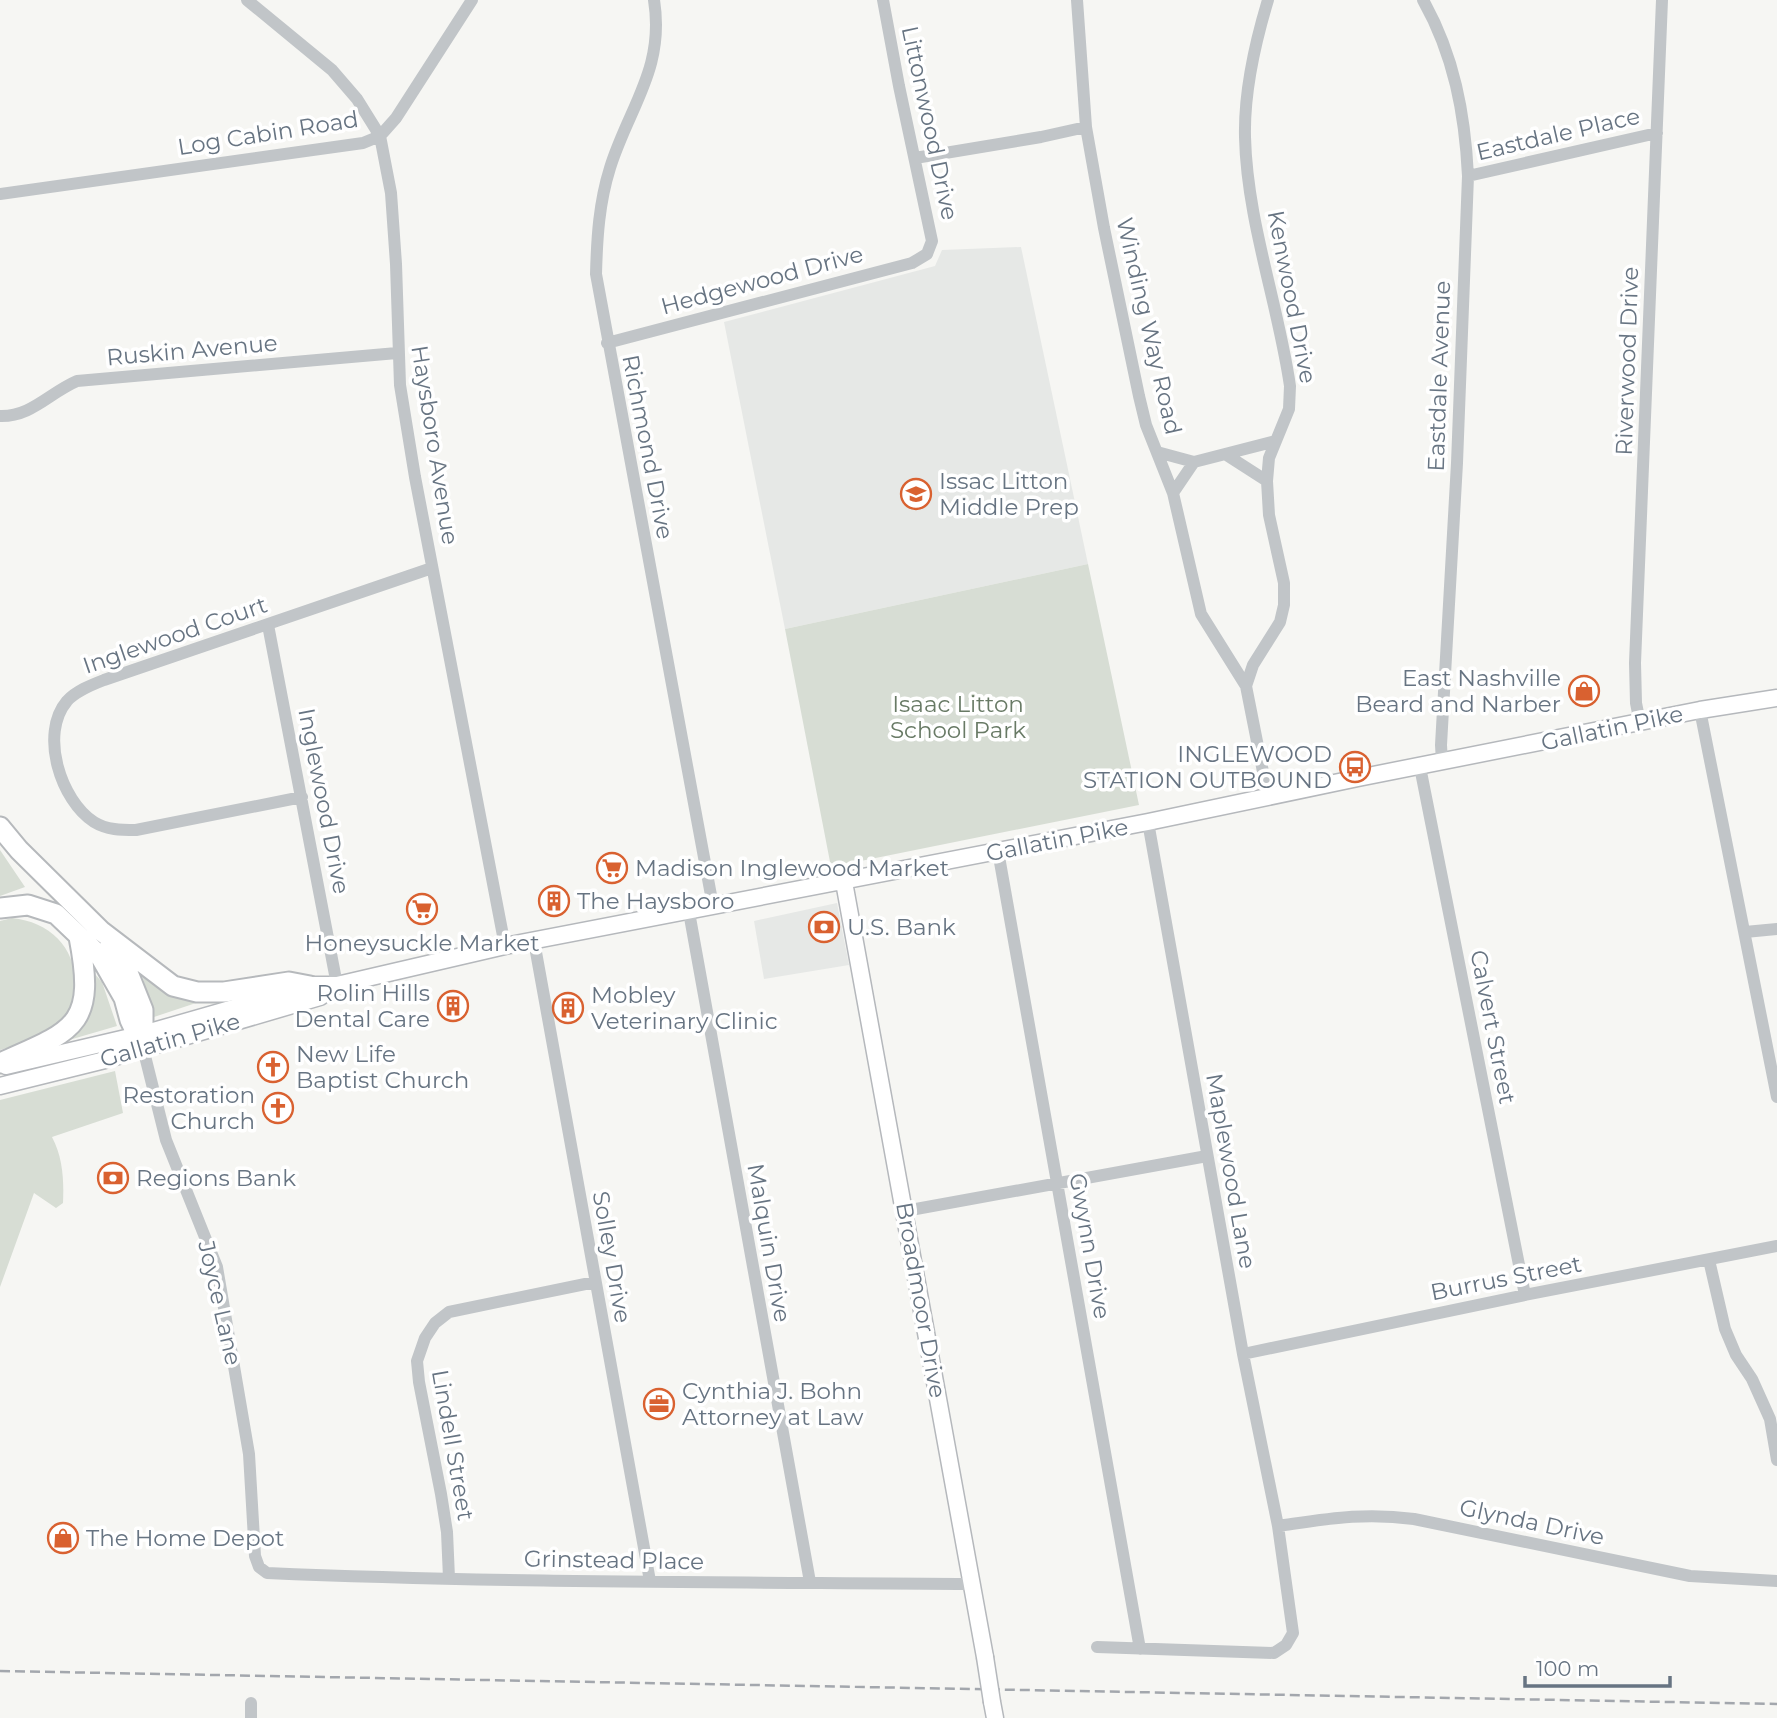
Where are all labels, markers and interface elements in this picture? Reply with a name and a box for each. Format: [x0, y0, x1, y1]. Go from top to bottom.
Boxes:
street label: Littonwood Drive [896, 23, 964, 223]
street label: Eastdale Place [1473, 102, 1643, 166]
street label: Log Cabin Road [176, 105, 360, 161]
street label: Kenwood Drive [1262, 208, 1322, 386]
street label: Winding Way Road [1110, 215, 1188, 437]
street label: Hedgewood Drive [658, 240, 866, 320]
street label: Riverwood Drive [1610, 266, 1644, 456]
street label: Eastdale Avenue [1422, 280, 1456, 472]
street label: Ruskin Avenue [105, 329, 279, 371]
street label: Haysboro Avenue [405, 343, 465, 547]
street label: Richmond Drive [616, 352, 680, 542]
place label: Issac Litton Middle Prep [939, 467, 1079, 521]
school or university icon: Issac Litton Middle Prep [899, 477, 933, 511]
street label: Inglewood Court [79, 590, 271, 680]
place label: East Nashville Beard and Narber [1355, 664, 1561, 718]
shop icon: East Nashville Beard and Narber [1567, 674, 1601, 708]
park label: Isaac Litton School Park [890, 690, 1026, 744]
street label: Gallatin Pike [1539, 699, 1685, 757]
street label: Inglewood Drive [292, 706, 356, 896]
place label: INGLEWOOD STATION OUTBOUND [1083, 740, 1332, 794]
bus stop icon: INGLEWOOD STATION OUTBOUND [1338, 750, 1372, 784]
street label: Gallatin Pike [984, 812, 1130, 868]
supermarket icon: Madison Inglewood Market [595, 851, 629, 885]
place label: Madison Inglewood Market [635, 854, 949, 882]
building icon: The Haysboro [537, 884, 571, 918]
place label: The Haysboro [577, 887, 734, 915]
supermarket icon: Honeysuckle Market [405, 892, 439, 926]
bank icon: U.S. Bank [807, 910, 841, 944]
place label: U.S. Bank [847, 913, 956, 941]
place label: Honeysuckle Market [304, 929, 540, 957]
street label: Calvert Street [1464, 948, 1522, 1106]
place label: Rolin Hills Dental Care [294, 979, 430, 1033]
place label: Mobley Veterinary Clinic [591, 981, 778, 1035]
building icon: Rolin Hills Dental Care [436, 989, 470, 1023]
building icon: Mobley Veterinary Clinic [551, 991, 585, 1025]
street label: Gallatin Pike [97, 1007, 243, 1073]
place label: New Life Baptist Church [296, 1040, 469, 1094]
church icon: New Life Baptist Church [256, 1050, 290, 1084]
street label: Maplewood Lane [1200, 1071, 1262, 1271]
place label: Restoration Church [123, 1081, 255, 1135]
church icon: Restoration Church [261, 1091, 295, 1125]
bank icon: Regions Bank [96, 1161, 130, 1195]
street label: Malquin Drive [741, 1161, 797, 1325]
place label: Regions Bank [136, 1164, 296, 1192]
street label: Gwynn Drive [1063, 1171, 1117, 1321]
street label: Solley Drive [587, 1189, 637, 1325]
street label: Broadmoor Drive [890, 1200, 952, 1400]
street label: Joyce Lane [192, 1237, 248, 1368]
street label: Burrus Street [1428, 1250, 1584, 1306]
street label: Lindell Street [426, 1367, 480, 1523]
place label: Cynthia J. Bohn Attorney at Law [682, 1377, 864, 1431]
office icon: Cynthia J. Bohn Attorney at Law [642, 1387, 676, 1421]
street label: Glynda Drive [1457, 1493, 1607, 1551]
shop icon: The Home Depot [46, 1521, 80, 1555]
place label: The Home Depot [86, 1524, 284, 1552]
street label: Grinstead Place [524, 1544, 704, 1576]
scale bar [1525, 1644, 1670, 1688]
text: 100 m [1536, 1656, 1599, 1681]

